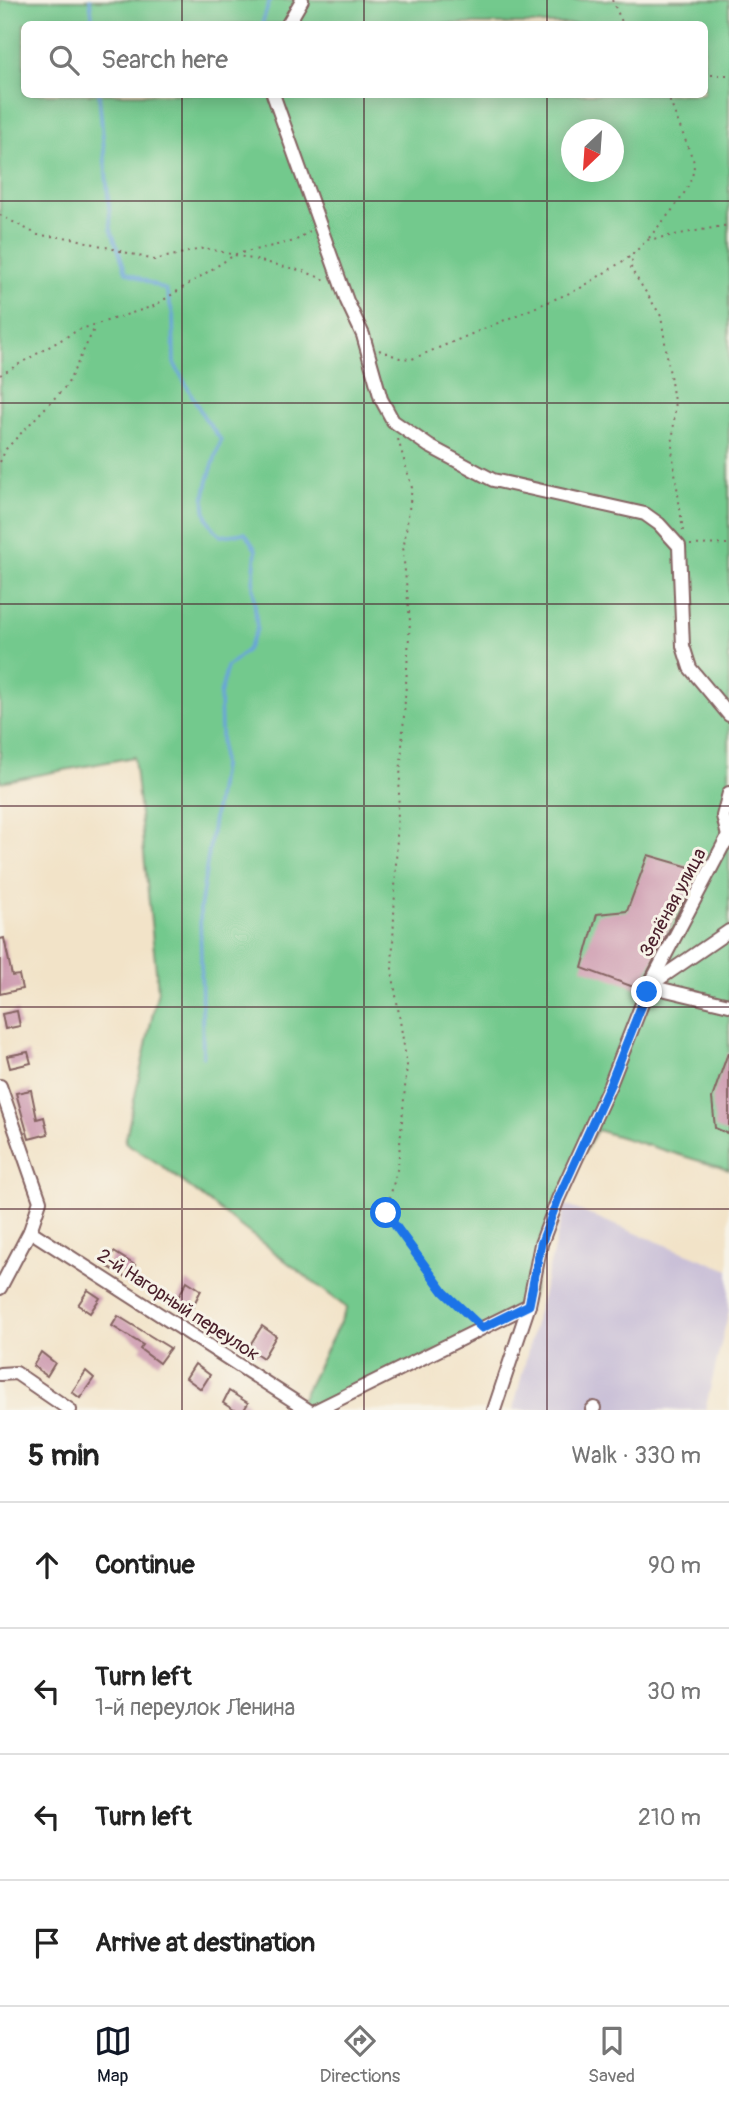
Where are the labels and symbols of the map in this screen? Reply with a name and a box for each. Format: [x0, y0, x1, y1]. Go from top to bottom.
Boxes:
north arrow [561, 119, 624, 182]
street label: Зелёная улица [634, 844, 712, 961]
route end [631, 976, 662, 1007]
route start [370, 1197, 401, 1228]
street label: 2-й Нагорный переулок [93, 1243, 264, 1366]

